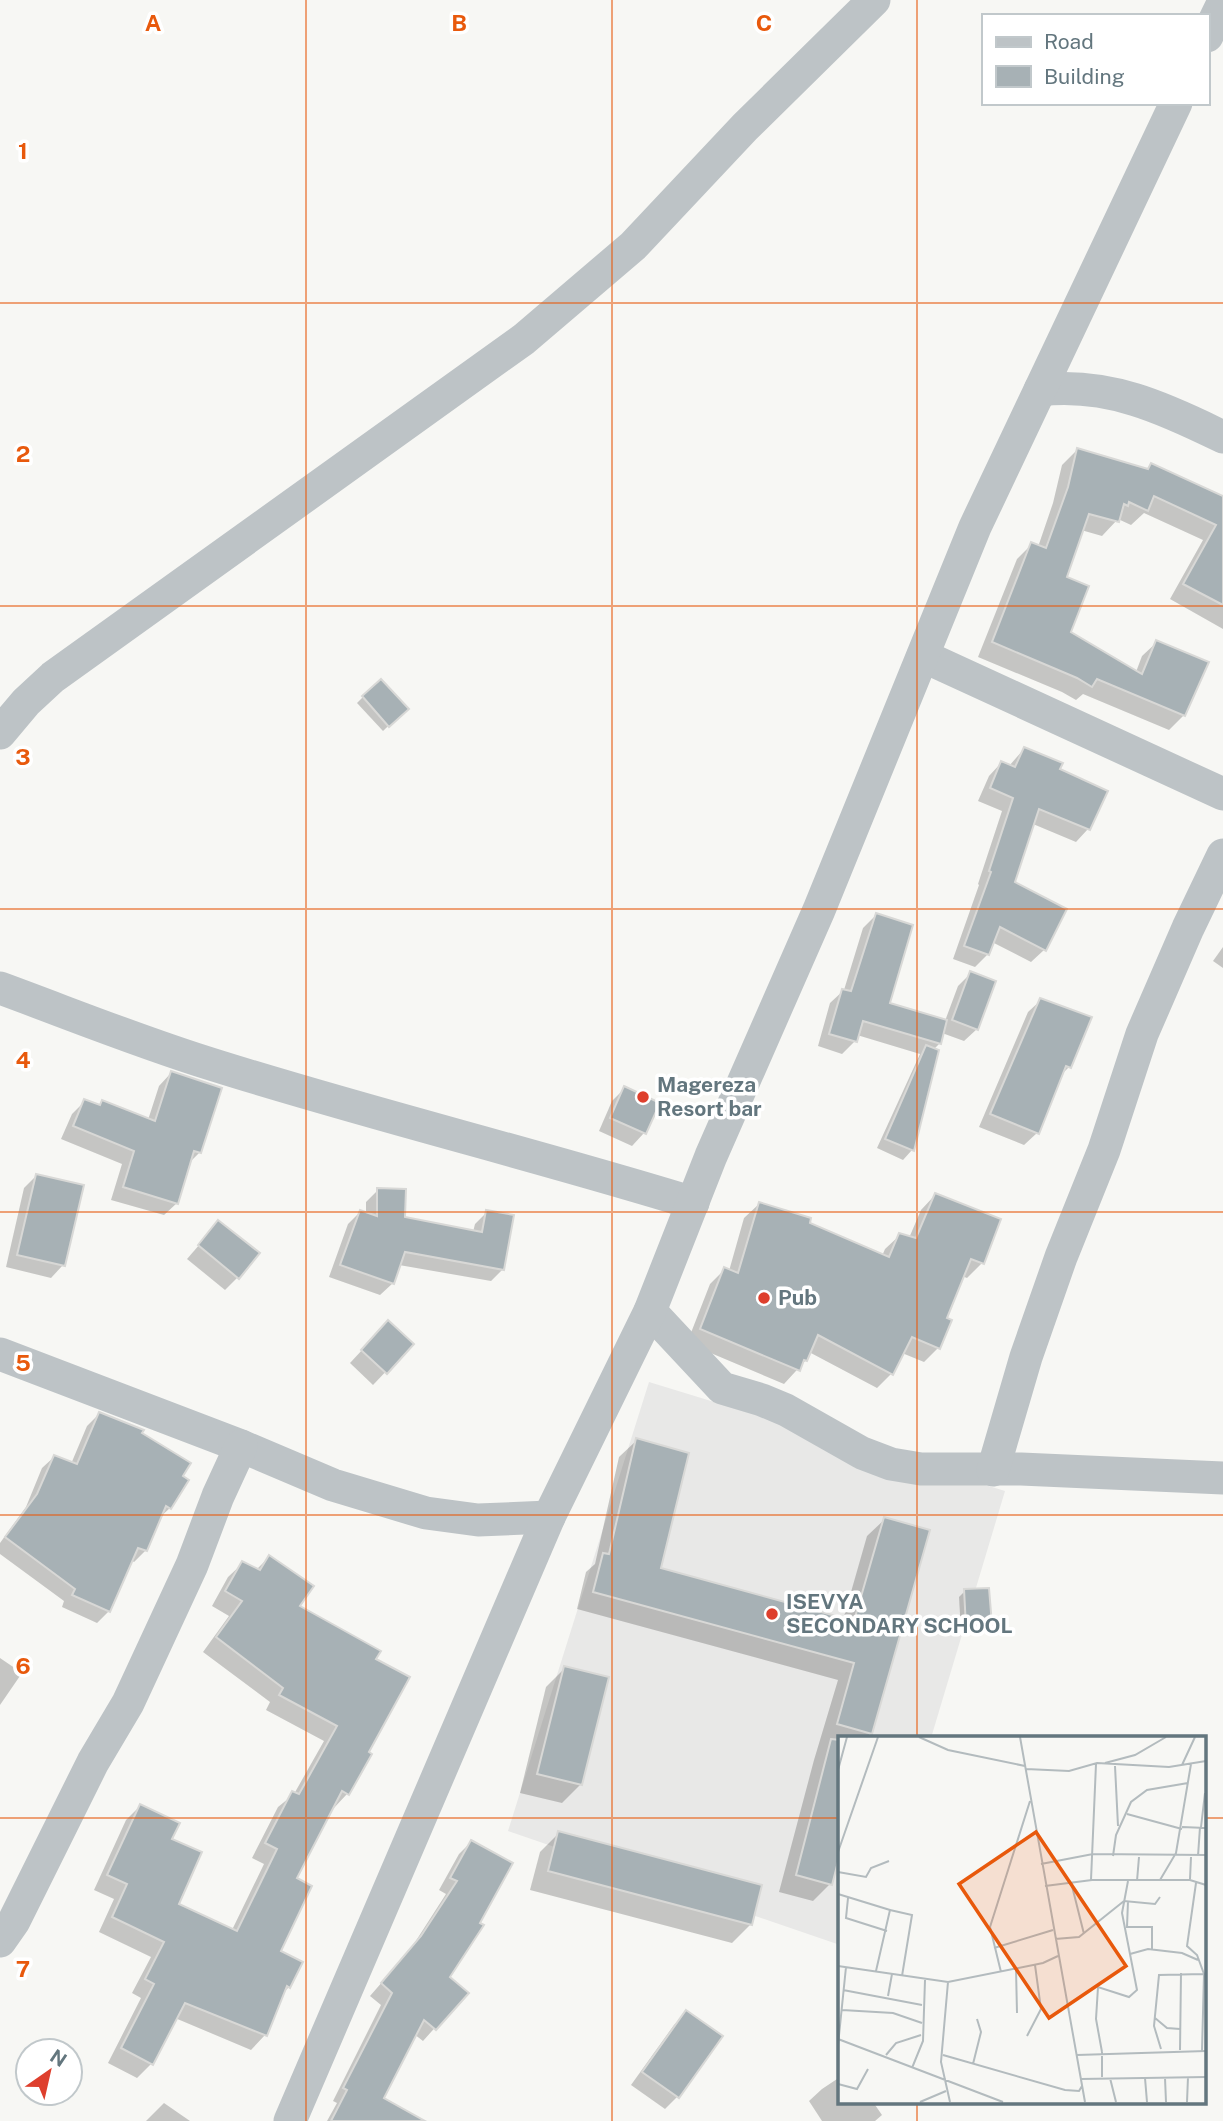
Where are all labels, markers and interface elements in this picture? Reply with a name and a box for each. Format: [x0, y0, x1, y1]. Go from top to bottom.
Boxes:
text: A [145, 9, 162, 36]
text: B [451, 9, 467, 36]
text: C [756, 9, 772, 36]
legend [982, 14, 1209, 105]
text: Road [1044, 29, 1094, 54]
text: Building [1044, 64, 1125, 89]
text: 1 [18, 137, 28, 164]
text: 2 [16, 440, 30, 467]
text: 3 [15, 743, 31, 770]
text: 4 [15, 1046, 31, 1073]
place label: Magereza Resort bar [657, 1072, 762, 1121]
marker: Magereza Resort bar [635, 1089, 651, 1105]
place label: Pub [778, 1285, 817, 1310]
marker: Pub [756, 1290, 772, 1306]
text: 5 [15, 1349, 31, 1376]
place label: ISEVYA SECONDARY SCHOOL [786, 1589, 1013, 1638]
marker: ISEVYA SECONDARY SCHOOL [764, 1606, 780, 1622]
text: 6 [15, 1652, 31, 1679]
inset map [838, 1736, 1206, 2104]
text: 7 [16, 1955, 30, 1982]
north arrow [14, 2037, 84, 2107]
text: N [46, 2045, 71, 2071]

